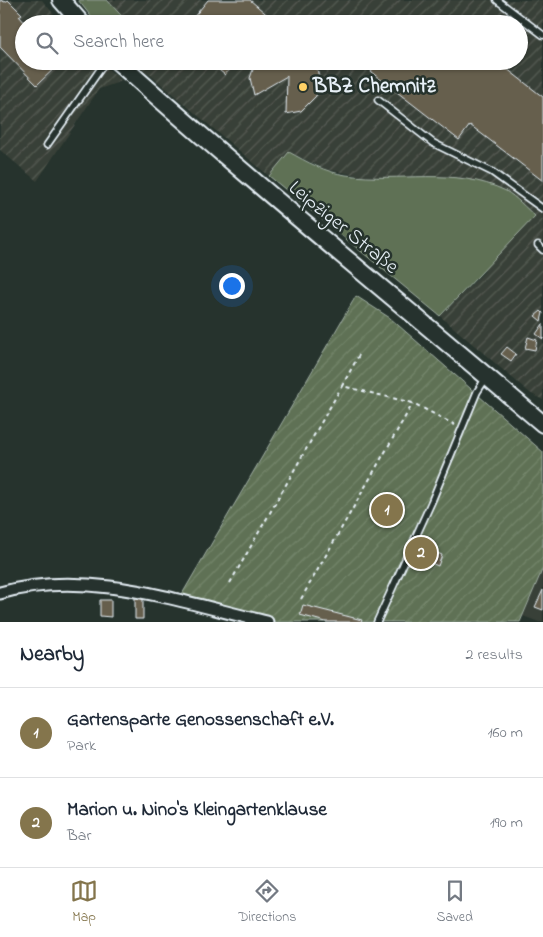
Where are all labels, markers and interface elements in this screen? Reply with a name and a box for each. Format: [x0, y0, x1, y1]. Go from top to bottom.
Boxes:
search box [15, 15, 528, 70]
icon: search [33, 29, 61, 57]
text: Search here [73, 29, 164, 56]
place label: BBZ Chemnitz [312, 72, 437, 102]
marker: BBZ Chemnitz [297, 81, 309, 93]
street label: Leipziger Straße [280, 174, 405, 284]
your location [219, 273, 245, 299]
pin: 1 [371, 491, 403, 529]
pin: 2 [405, 534, 437, 572]
text: Nearby [20, 640, 84, 670]
text: 2 results [465, 643, 523, 667]
text: Gartensparte Genossenschaft e.V. [67, 707, 334, 734]
text: 1 [33, 721, 39, 745]
text: 160 m [488, 721, 523, 745]
text: Park [67, 734, 96, 758]
text: Marion u. Nino's Kleingartenklause [67, 797, 327, 824]
text: 2 [32, 811, 40, 835]
text: 190 m [490, 811, 523, 835]
text: Bar [67, 824, 91, 848]
tab: Map [70, 877, 98, 928]
tab: Directions [238, 877, 296, 928]
tab: Saved [436, 877, 473, 928]

